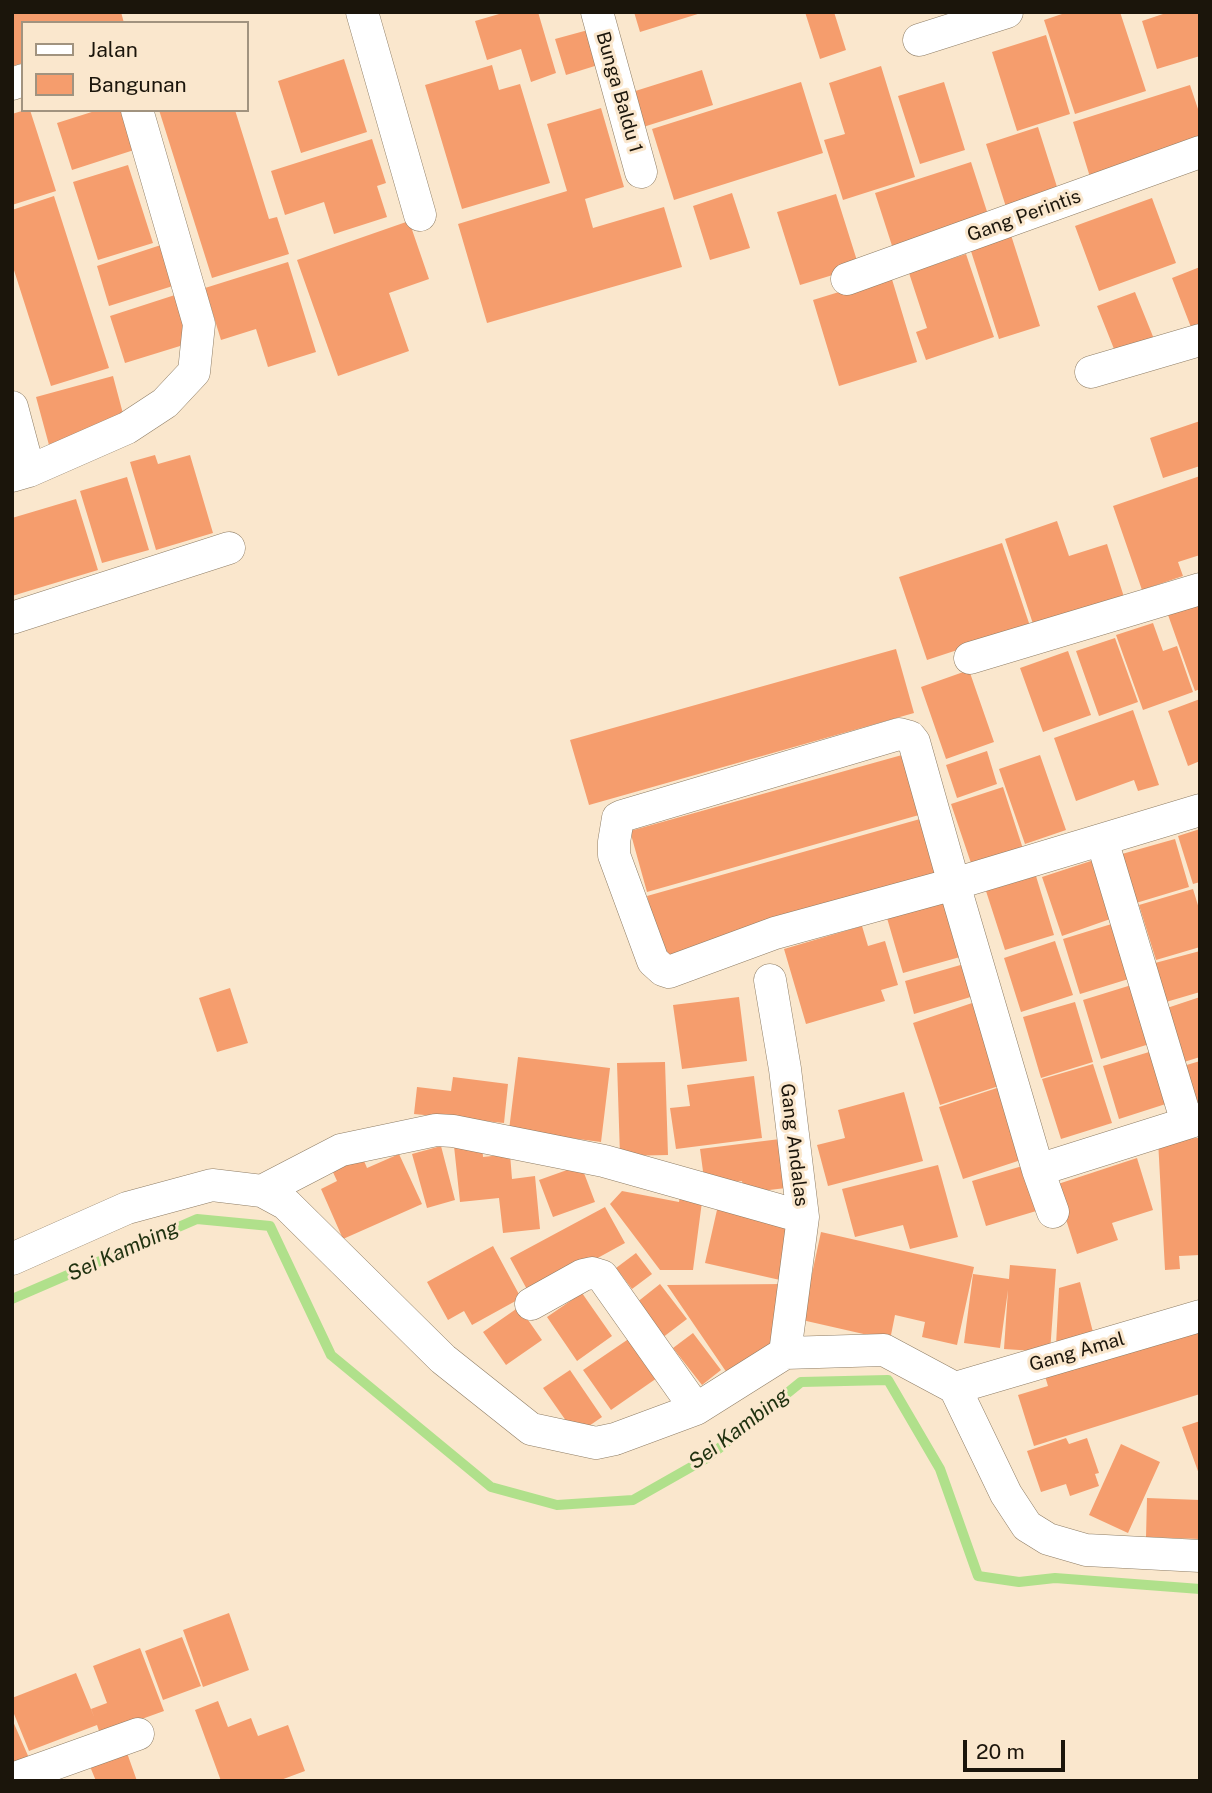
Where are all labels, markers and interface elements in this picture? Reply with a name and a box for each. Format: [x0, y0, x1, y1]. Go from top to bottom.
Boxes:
legend [21, 21, 248, 112]
street label: Bunga Baldu 1 [591, 29, 647, 155]
text: Jalan [88, 37, 138, 62]
text: Bangunan [88, 72, 187, 97]
street label: Gang Perintis [964, 185, 1084, 247]
street label: Gang Andalas [775, 1082, 813, 1208]
water label: Sei Kambing [63, 1215, 183, 1287]
street label: Gang Amal [1027, 1328, 1127, 1376]
water label: Sei Kambing [684, 1383, 794, 1475]
scale bar [967, 1727, 1068, 1771]
text: 20 m [976, 1739, 1025, 1764]

